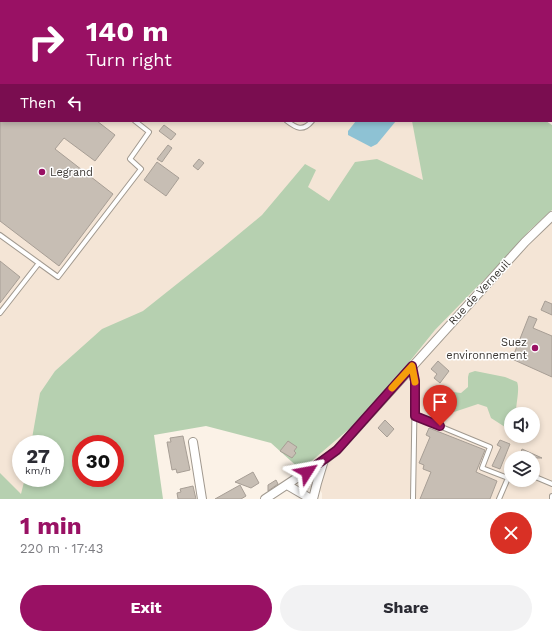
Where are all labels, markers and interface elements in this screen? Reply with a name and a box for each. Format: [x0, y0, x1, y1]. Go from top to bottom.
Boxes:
text: 140 m [86, 15, 169, 48]
icon: right [20, 16, 72, 68]
text: Turn right [86, 49, 172, 70]
icon: left [64, 92, 86, 114]
text: Then [20, 94, 56, 112]
place label: Legrand [50, 166, 93, 179]
marker: Legrand [37, 167, 47, 177]
street label: Rue de Verneuil [446, 257, 513, 328]
place label: Suez environnement [446, 336, 527, 362]
marker: Suez environnement [530, 343, 540, 353]
pin [423, 385, 457, 426]
icon: arrive [429, 391, 451, 413]
map controls [504, 407, 540, 487]
button: sound [504, 407, 540, 443]
speed limit sign: 30 [72, 435, 124, 487]
text: 27 [26, 444, 50, 468]
position arrow [286, 451, 328, 493]
button: layers [504, 451, 540, 487]
text: km/h [25, 465, 51, 476]
text: 1 min [20, 512, 82, 540]
button: close [490, 512, 532, 554]
text: 220 m · 17:43 [20, 541, 103, 556]
button: Exit [20, 585, 272, 631]
button: Share [280, 585, 532, 631]

